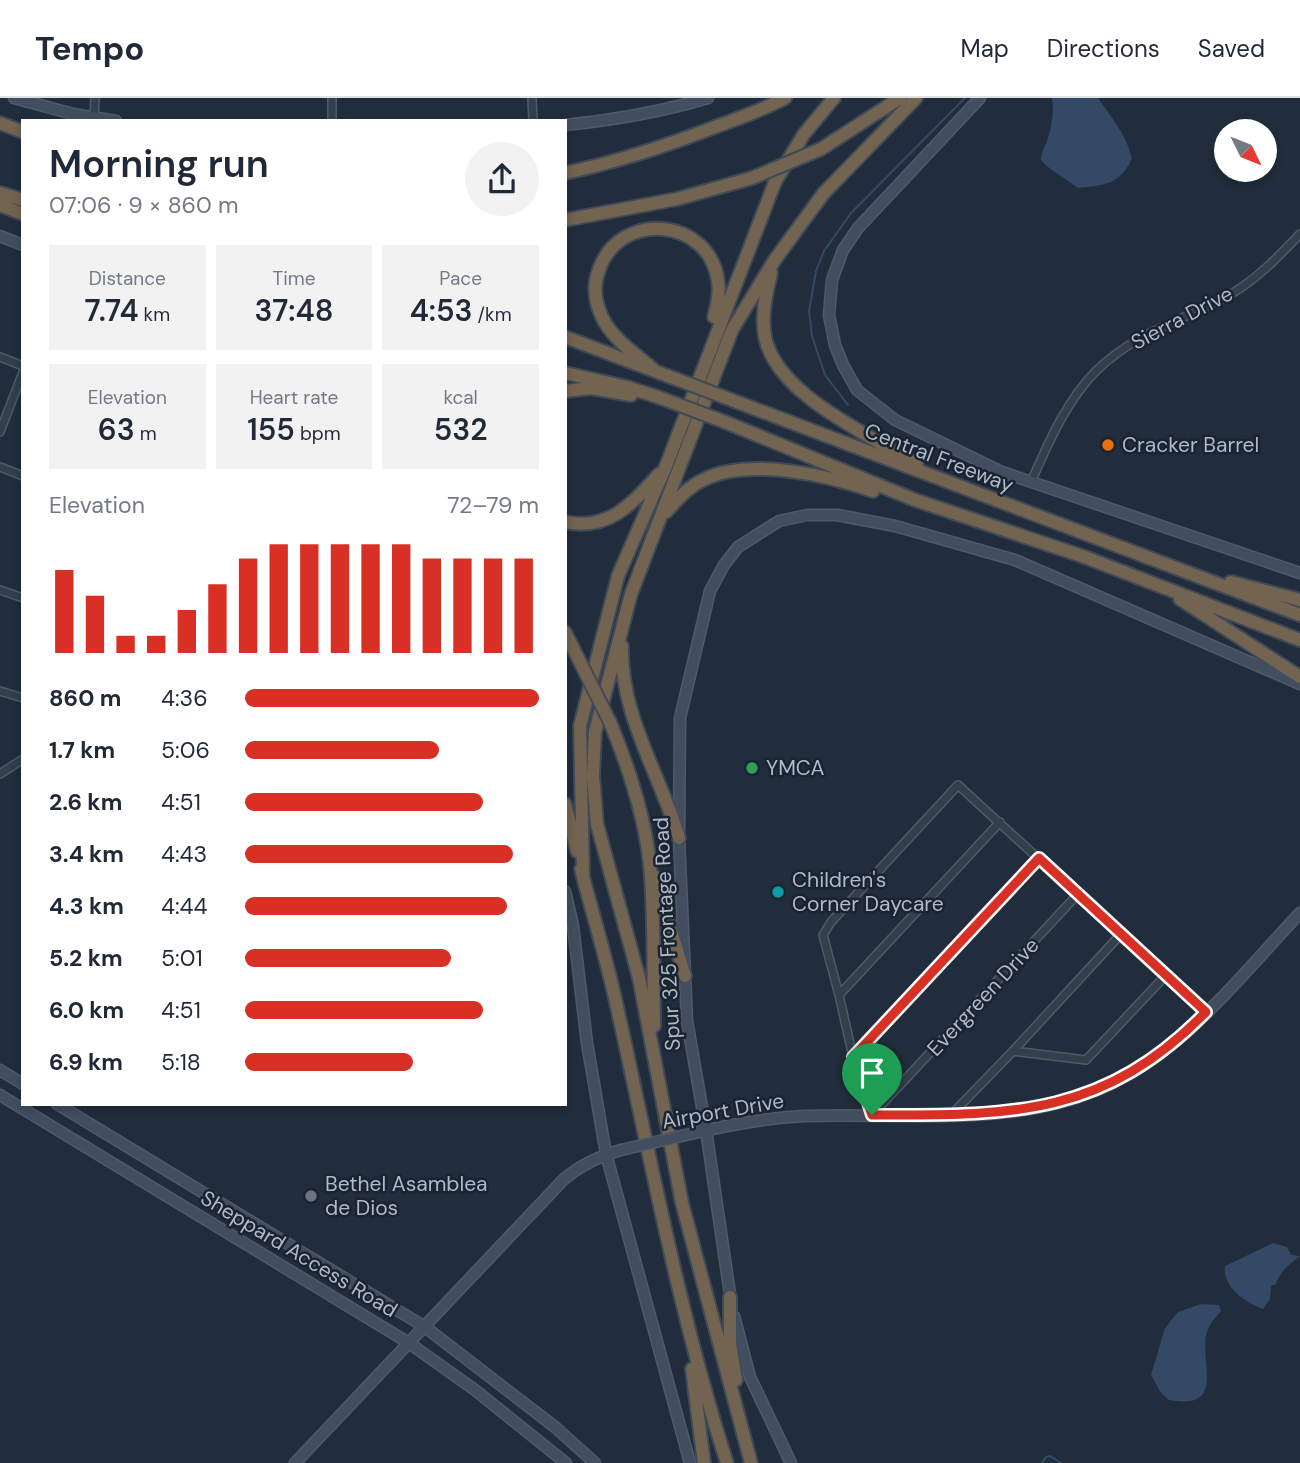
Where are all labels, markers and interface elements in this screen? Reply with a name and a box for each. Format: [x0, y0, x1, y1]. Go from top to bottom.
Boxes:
text: Tempo [35, 27, 144, 70]
text: Map [961, 33, 1009, 64]
text: Directions [1047, 33, 1160, 64]
text: Saved [1198, 33, 1265, 64]
north arrow [1214, 119, 1278, 182]
map controls [1214, 119, 1277, 182]
text: Morning run [49, 139, 269, 189]
button: share [465, 142, 539, 216]
text: 07:06 · 9 × 860 m [49, 190, 238, 220]
text: Distance [89, 266, 166, 291]
text: Time [273, 266, 315, 291]
text: Pace [439, 266, 482, 291]
street label: Sierra Drive [1126, 279, 1238, 357]
text: 7.74 [85, 291, 139, 330]
text: 37:48 [255, 291, 333, 330]
text: 4:53 [410, 291, 473, 330]
text: km [139, 302, 170, 327]
text: /km [473, 302, 512, 327]
text: Elevation [88, 385, 167, 410]
text: Heart rate [250, 385, 338, 410]
text: kcal [443, 385, 478, 410]
text: 63 [98, 410, 135, 449]
text: 155 [247, 410, 295, 449]
text: 532 [434, 410, 488, 449]
street label: Central Freeway [861, 417, 1018, 499]
text: m [135, 421, 157, 446]
text: bpm [295, 421, 341, 446]
place label: Cracker Barrel [1122, 431, 1259, 459]
marker: Cracker Barrel [1100, 437, 1116, 453]
text: Elevation [49, 490, 145, 520]
text: 72–79 m [447, 490, 539, 520]
text: 860 m [49, 683, 121, 713]
text: 4:36 [161, 683, 208, 713]
text: 1.7 km [49, 735, 115, 765]
text: 5:06 [161, 735, 210, 765]
place label: YMCA [766, 754, 825, 782]
marker: YMCA [744, 760, 760, 776]
text: 2.6 km [49, 787, 122, 817]
text: 4:51 [161, 787, 201, 817]
street label: Spur 325 Frontage Road [647, 816, 687, 1052]
text: 3.4 km [49, 839, 124, 869]
text: 4:43 [161, 839, 207, 869]
place label: Children's Corner Daycare [792, 866, 944, 918]
marker: Children's Corner Daycare [770, 884, 786, 900]
text: 4.3 km [49, 891, 124, 921]
text: 4:44 [161, 891, 208, 921]
street label: Evergreen Drive [921, 932, 1045, 1062]
text: 5.2 km [49, 943, 123, 973]
text: 5:01 [161, 943, 203, 973]
text: 6.0 km [49, 995, 124, 1025]
text: 4:51 [161, 995, 201, 1025]
pin [842, 1043, 902, 1115]
text: 6.9 km [49, 1047, 123, 1077]
text: 5:18 [161, 1047, 201, 1077]
icon: arrive [853, 1054, 891, 1092]
street label: Airport Drive [660, 1086, 786, 1136]
place label: Bethel Asamblea de Dios [325, 1170, 488, 1222]
street label: Sheppard Access Road [195, 1184, 403, 1324]
marker: Bethel Asamblea de Dios [303, 1188, 319, 1204]

